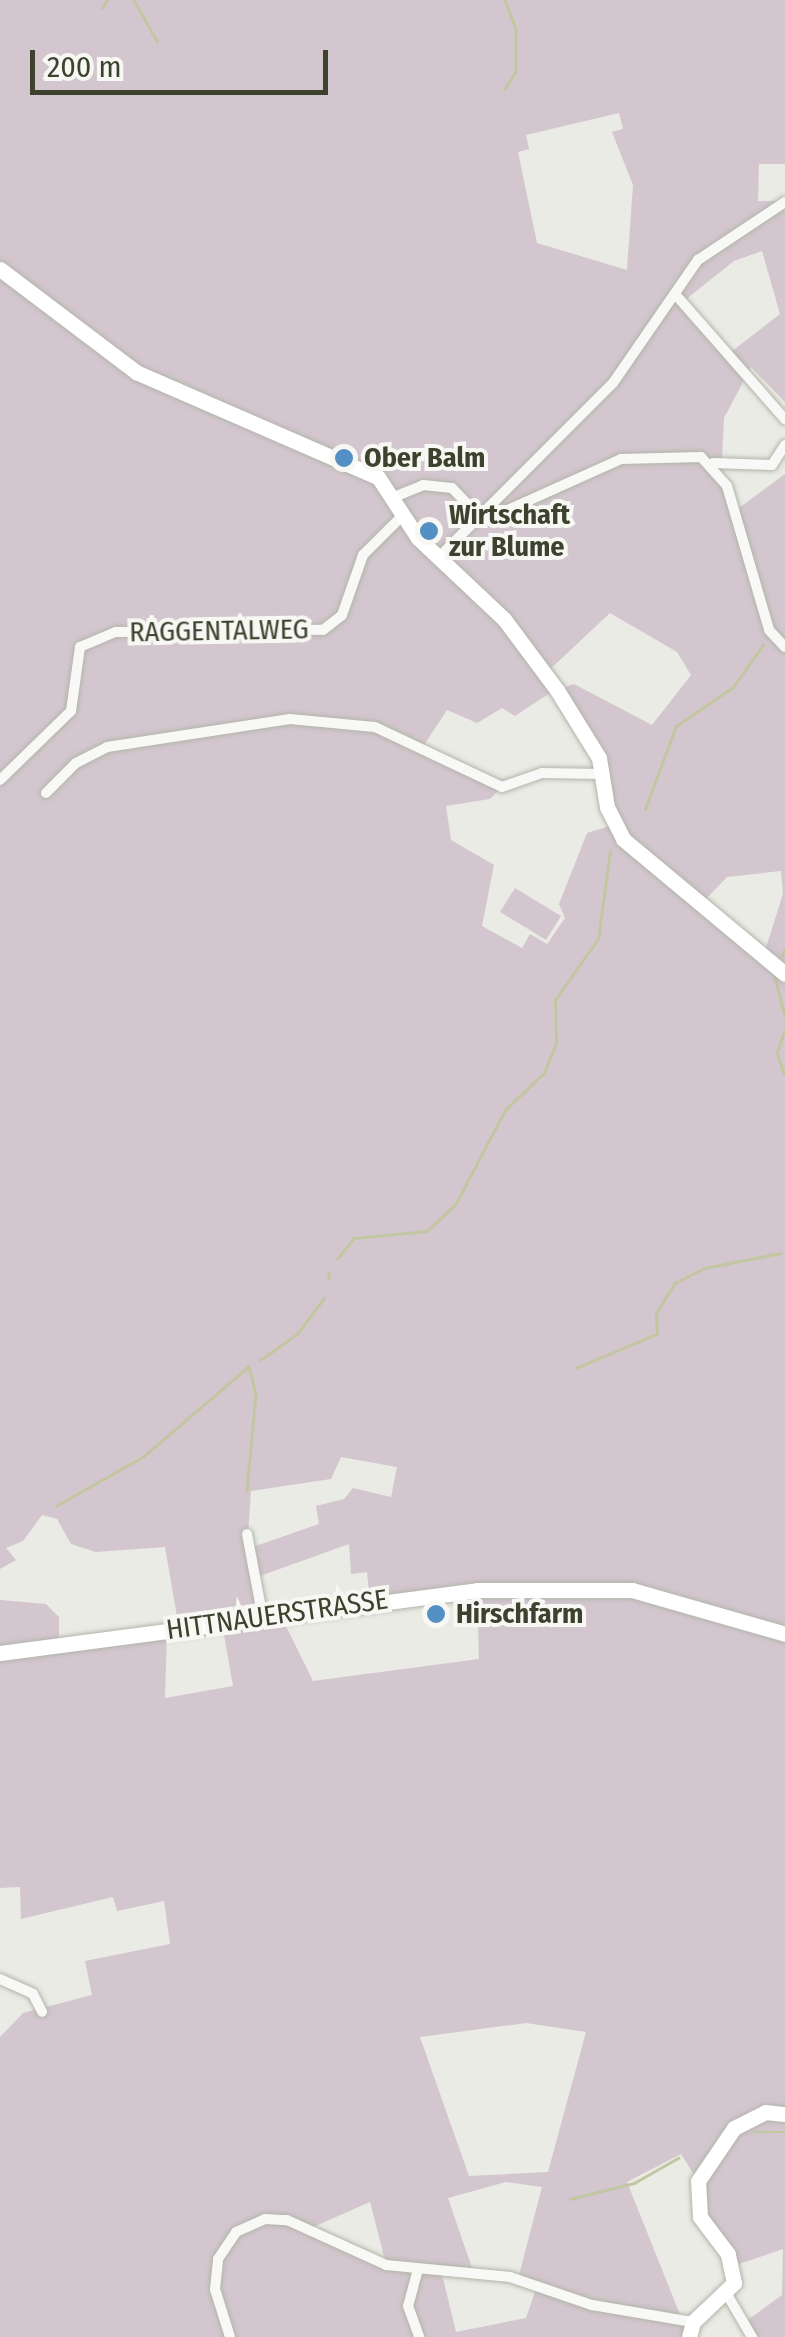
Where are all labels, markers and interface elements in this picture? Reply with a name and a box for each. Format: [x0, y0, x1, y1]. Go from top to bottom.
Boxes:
scale bar [35, 30, 332, 92]
text: 200 m [47, 49, 122, 85]
place label: Ober Balm [364, 441, 485, 475]
marker: Ober Balm [333, 447, 355, 469]
place label: Wirtschaft zur Blume [449, 498, 570, 564]
marker: Wirtschaft zur Blume [418, 520, 440, 542]
street label: RAGGENTALWEG [129, 613, 309, 649]
street label: HITTNAUERSTRASSE [164, 1583, 390, 1647]
place label: Hirschfarm [456, 1597, 583, 1631]
marker: Hirschfarm [425, 1603, 447, 1625]

